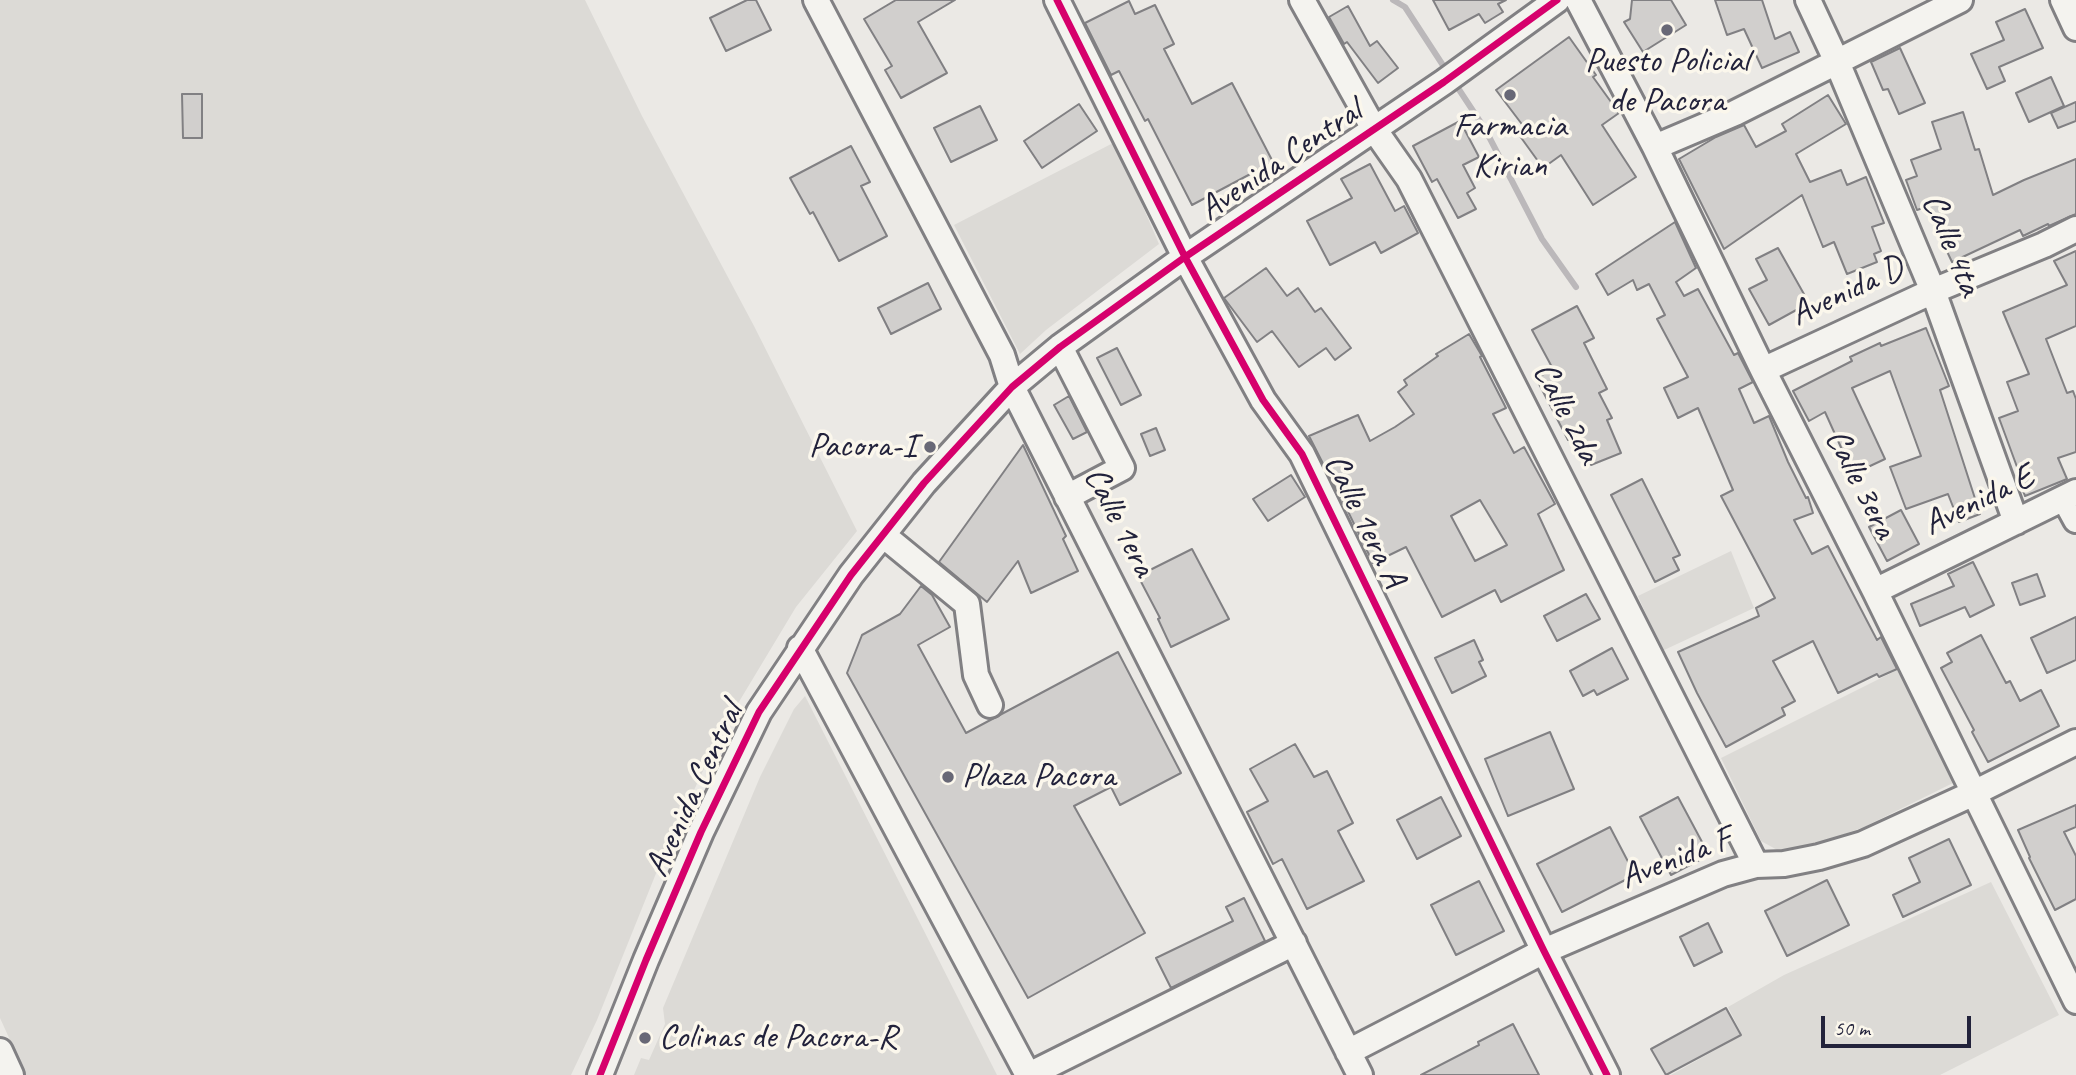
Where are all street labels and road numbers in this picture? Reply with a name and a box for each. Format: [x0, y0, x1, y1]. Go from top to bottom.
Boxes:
street label: Avenida Central [1192, 91, 1370, 231]
street label: Calle 4ta [1912, 188, 1990, 302]
street label: Avenida D [1784, 248, 1910, 336]
street label: Calle 2da [1523, 355, 1609, 471]
street label: Calle 3era [1815, 422, 1905, 546]
street label: Calle 1era A [1314, 447, 1414, 595]
street label: Avenida E [1917, 456, 2041, 546]
street label: Calle 1era [1074, 460, 1164, 584]
street label: Avenida Central [636, 696, 754, 884]
street label: Avenida F [1615, 819, 1737, 899]

